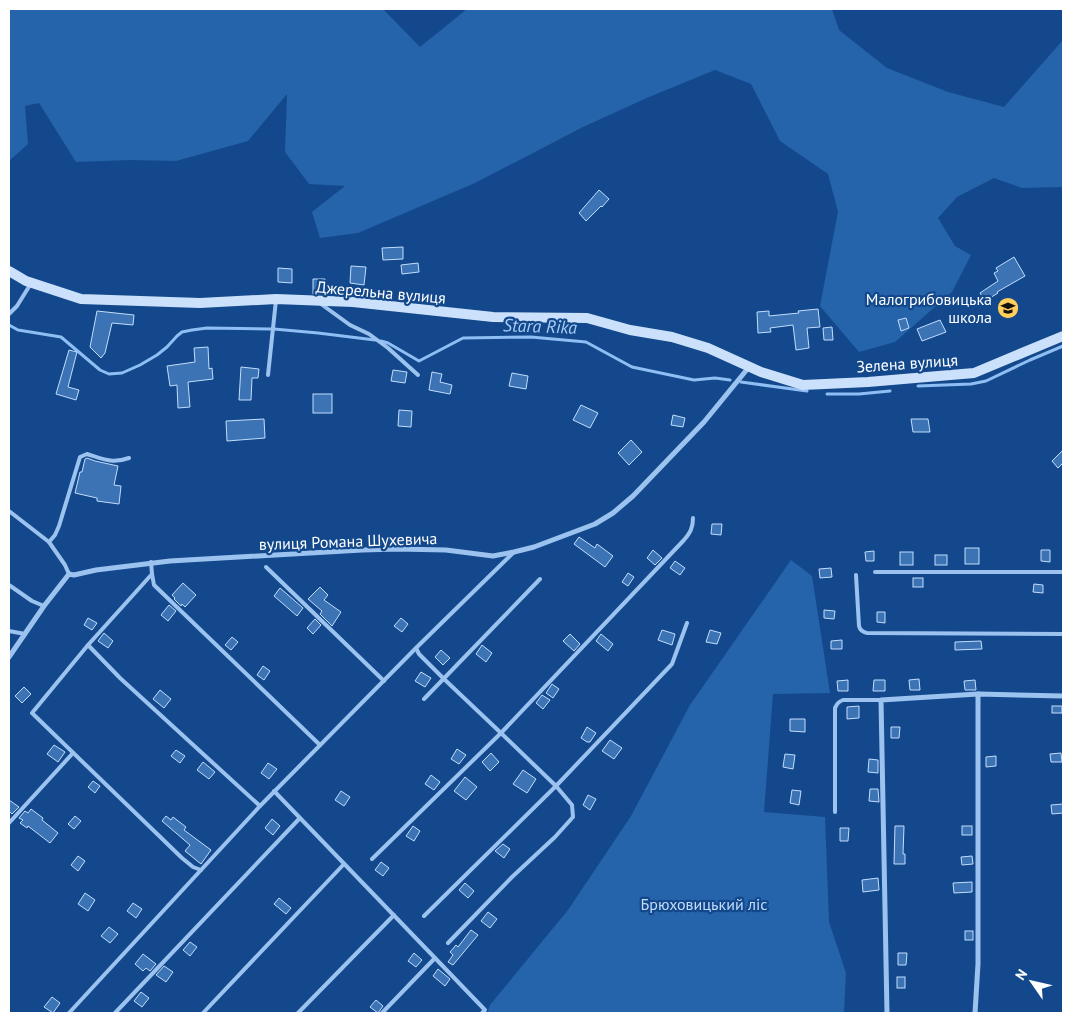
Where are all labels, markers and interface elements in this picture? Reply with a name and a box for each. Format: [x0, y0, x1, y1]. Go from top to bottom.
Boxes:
street label: Джерельна вулиця [315, 276, 447, 308]
place label: Малогрибовицька школа [866, 289, 992, 327]
school or university icon: Малогрибовицька школа [996, 296, 1020, 320]
water label: Stara Rika [503, 313, 578, 339]
street label: Зелена вулиця [856, 349, 958, 377]
street label: вулиця Романа Шухевича [258, 528, 438, 554]
park label: Брюховицький ліс [641, 894, 767, 914]
north arrow [1007, 957, 1057, 1007]
text: N [1011, 966, 1031, 984]

